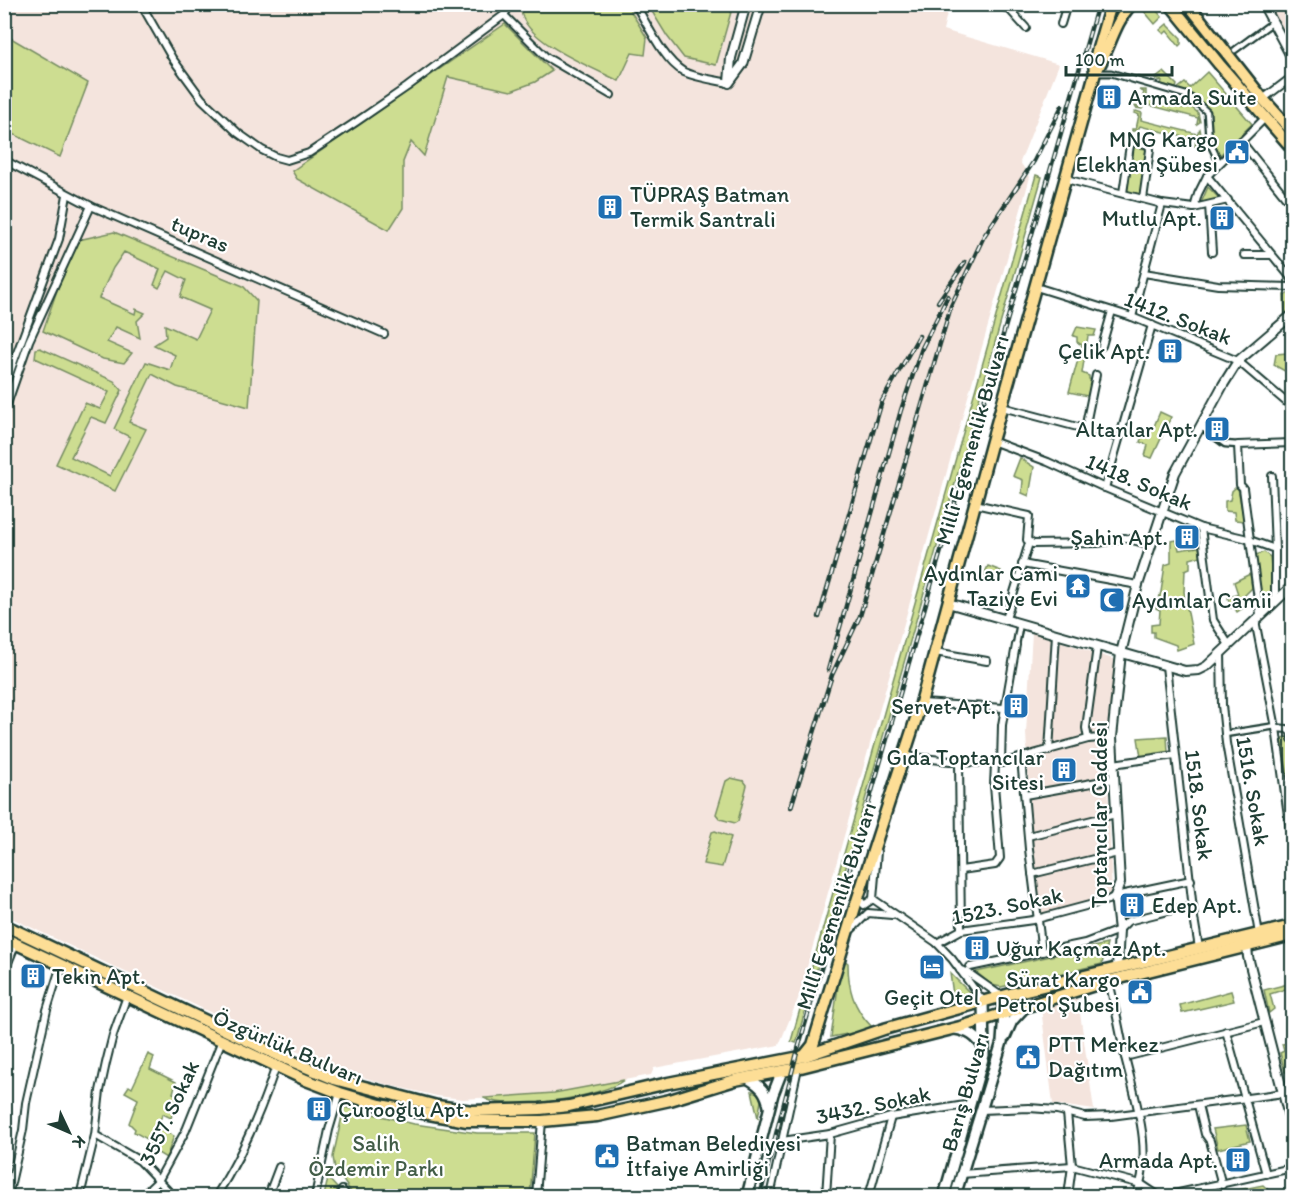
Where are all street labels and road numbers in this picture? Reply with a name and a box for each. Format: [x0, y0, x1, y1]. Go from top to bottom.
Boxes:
street label: tupras [167, 210, 233, 258]
street label: 1412. Sokak [1121, 285, 1235, 351]
street label: Millî Egemenlik Bulvarı [929, 332, 1015, 548]
street label: 1418. Sokak [1082, 447, 1196, 517]
street label: Toptancılar Caddesi [1086, 722, 1113, 908]
street label: 1516. Sokak [1230, 734, 1276, 848]
street label: 1518. Sokak [1179, 748, 1219, 862]
street label: Millî Egemenlik Bulvarı [790, 799, 882, 1013]
street label: 1523. Sokak [949, 881, 1065, 931]
street label: Özgürlük Bulvarı [209, 1003, 367, 1091]
street label: Barış Bulvarı [935, 1029, 995, 1155]
street label: 3557. Sokak [133, 1056, 205, 1170]
street label: 3432. Sokak [813, 1080, 933, 1130]

